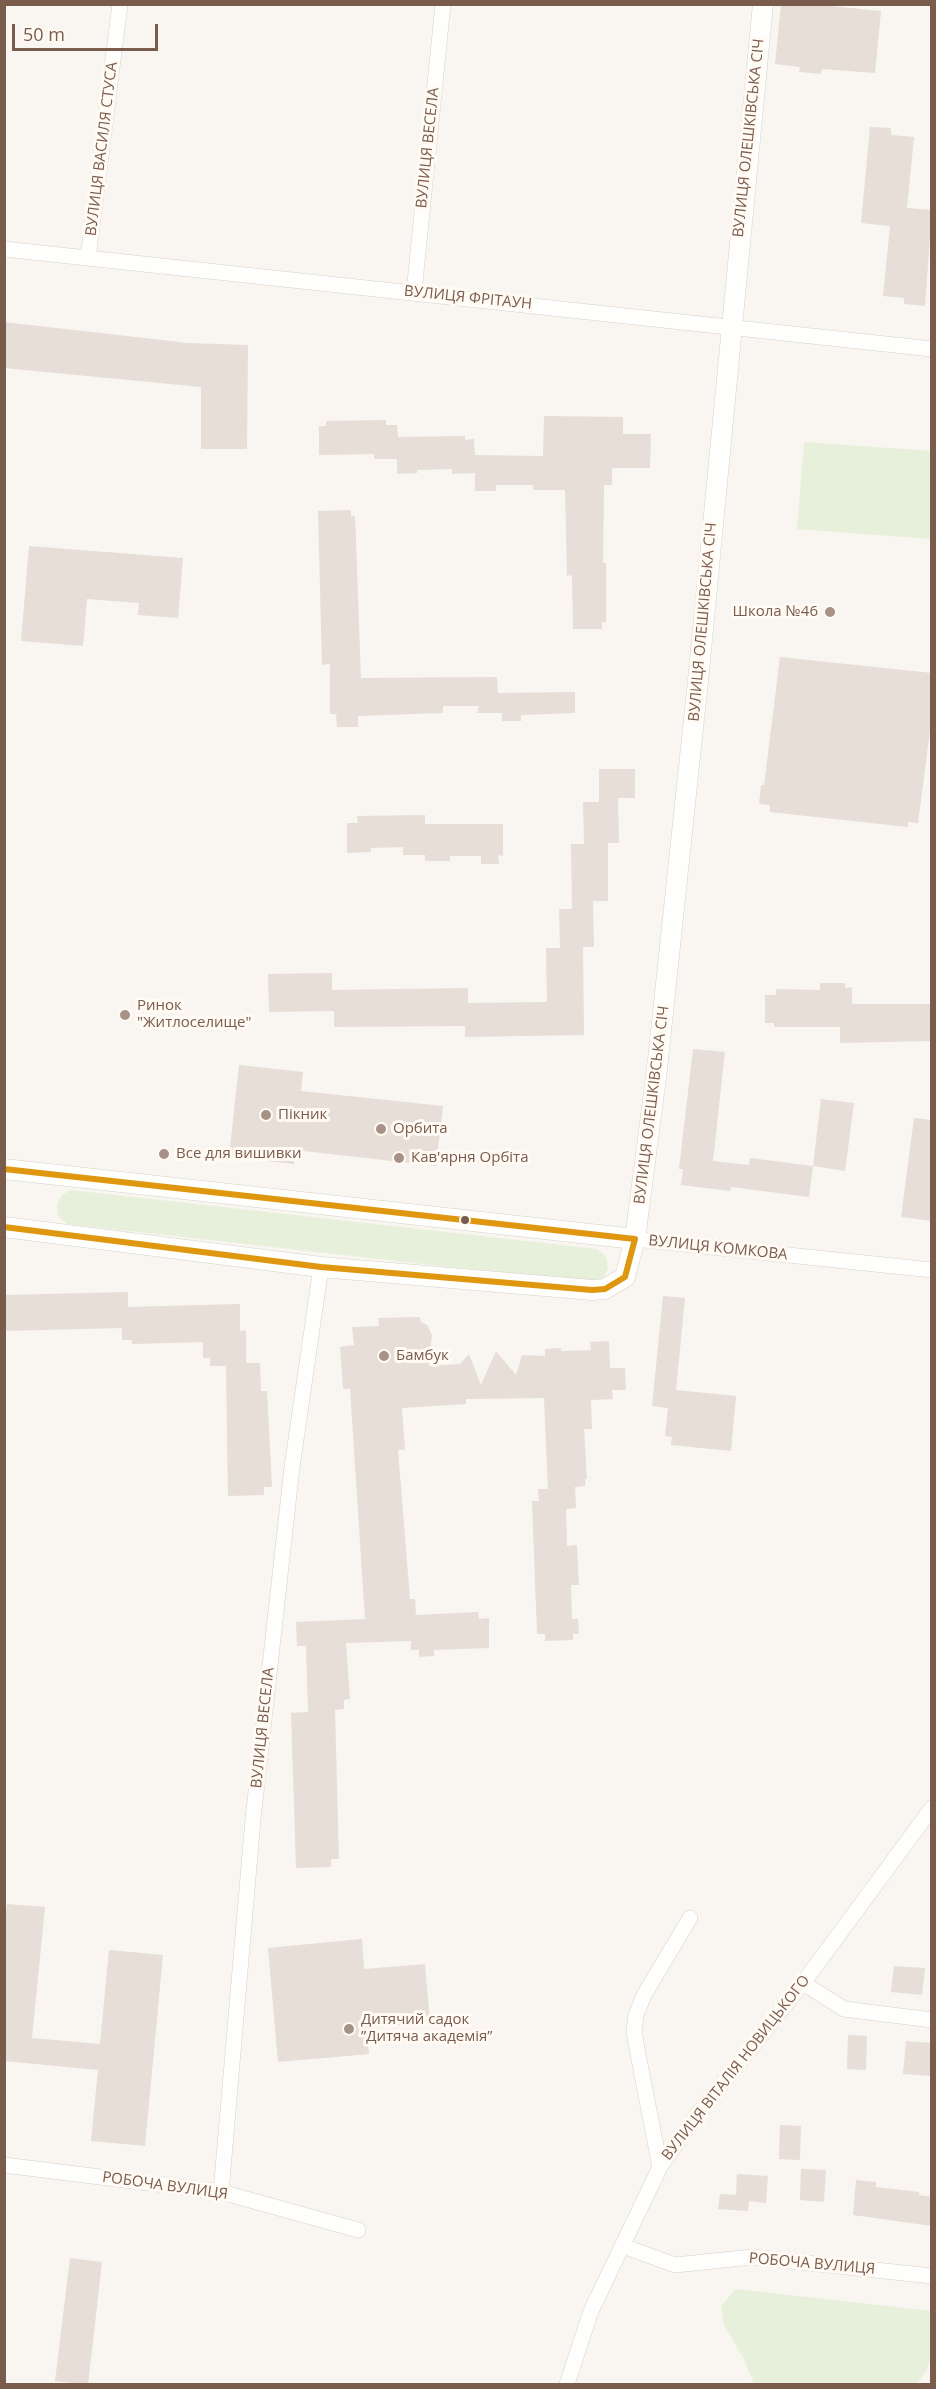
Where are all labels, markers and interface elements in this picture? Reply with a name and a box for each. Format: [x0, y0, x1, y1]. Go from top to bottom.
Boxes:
scale bar [15, 12, 160, 50]
text: 50 m [23, 22, 65, 46]
street label: ВУЛИЦЯ ОЛЕШКІВСЬКА СІЧ [730, 38, 768, 238]
street label: ВУЛИЦЯ ВАСИЛЯ СТУСА [82, 61, 122, 237]
street label: ВУЛИЦЯ ВЕСЕЛА [413, 87, 443, 209]
street label: ВУЛИЦЯ ФРІТАУН [403, 282, 533, 314]
street label: ВУЛИЦЯ ОЛЕШКІВСЬКА СІЧ [685, 522, 721, 722]
place label: Школа №46 [733, 603, 818, 621]
marker: Школа №46 [823, 605, 837, 619]
place label: Ринок "Житлоселище" [137, 997, 251, 1032]
street label: ВУЛИЦЯ ОЛЕШКІВСЬКА СІЧ [631, 1005, 673, 1205]
marker: Ринок "Житлоселище" [118, 1008, 132, 1022]
place label: Пікник [278, 1106, 327, 1124]
marker: Пікник [259, 1108, 273, 1122]
place label: Орбита [393, 1120, 448, 1138]
marker: Орбита [374, 1122, 388, 1136]
place label: Все для вишивки [176, 1145, 302, 1163]
marker: Все для вишивки [157, 1147, 171, 1161]
place label: Кав'ярня Орбіта [411, 1149, 529, 1167]
marker: Кав'ярня Орбіта [392, 1151, 406, 1165]
unlabelled marker [459, 1214, 471, 1226]
street label: ВУЛИЦЯ КОМКОВА [648, 1232, 788, 1264]
place label: Бамбук [396, 1347, 449, 1365]
marker: Бамбук [377, 1349, 391, 1363]
street label: ВУЛИЦЯ ВЕСЕЛА [248, 1667, 278, 1789]
street label: ВУЛИЦЯ ВІТАЛІЯ НОВИЦЬКОГО [658, 1972, 814, 2164]
place label: Дитячий садок ”Дитяча академія” [361, 2011, 493, 2046]
marker: Дитячий садок ”Дитяча академія” [342, 2022, 356, 2036]
street label: РОБОЧА ВУЛИЦЯ [101, 2168, 229, 2204]
street label: РОБОЧА ВУЛИЦЯ [748, 2250, 876, 2278]

